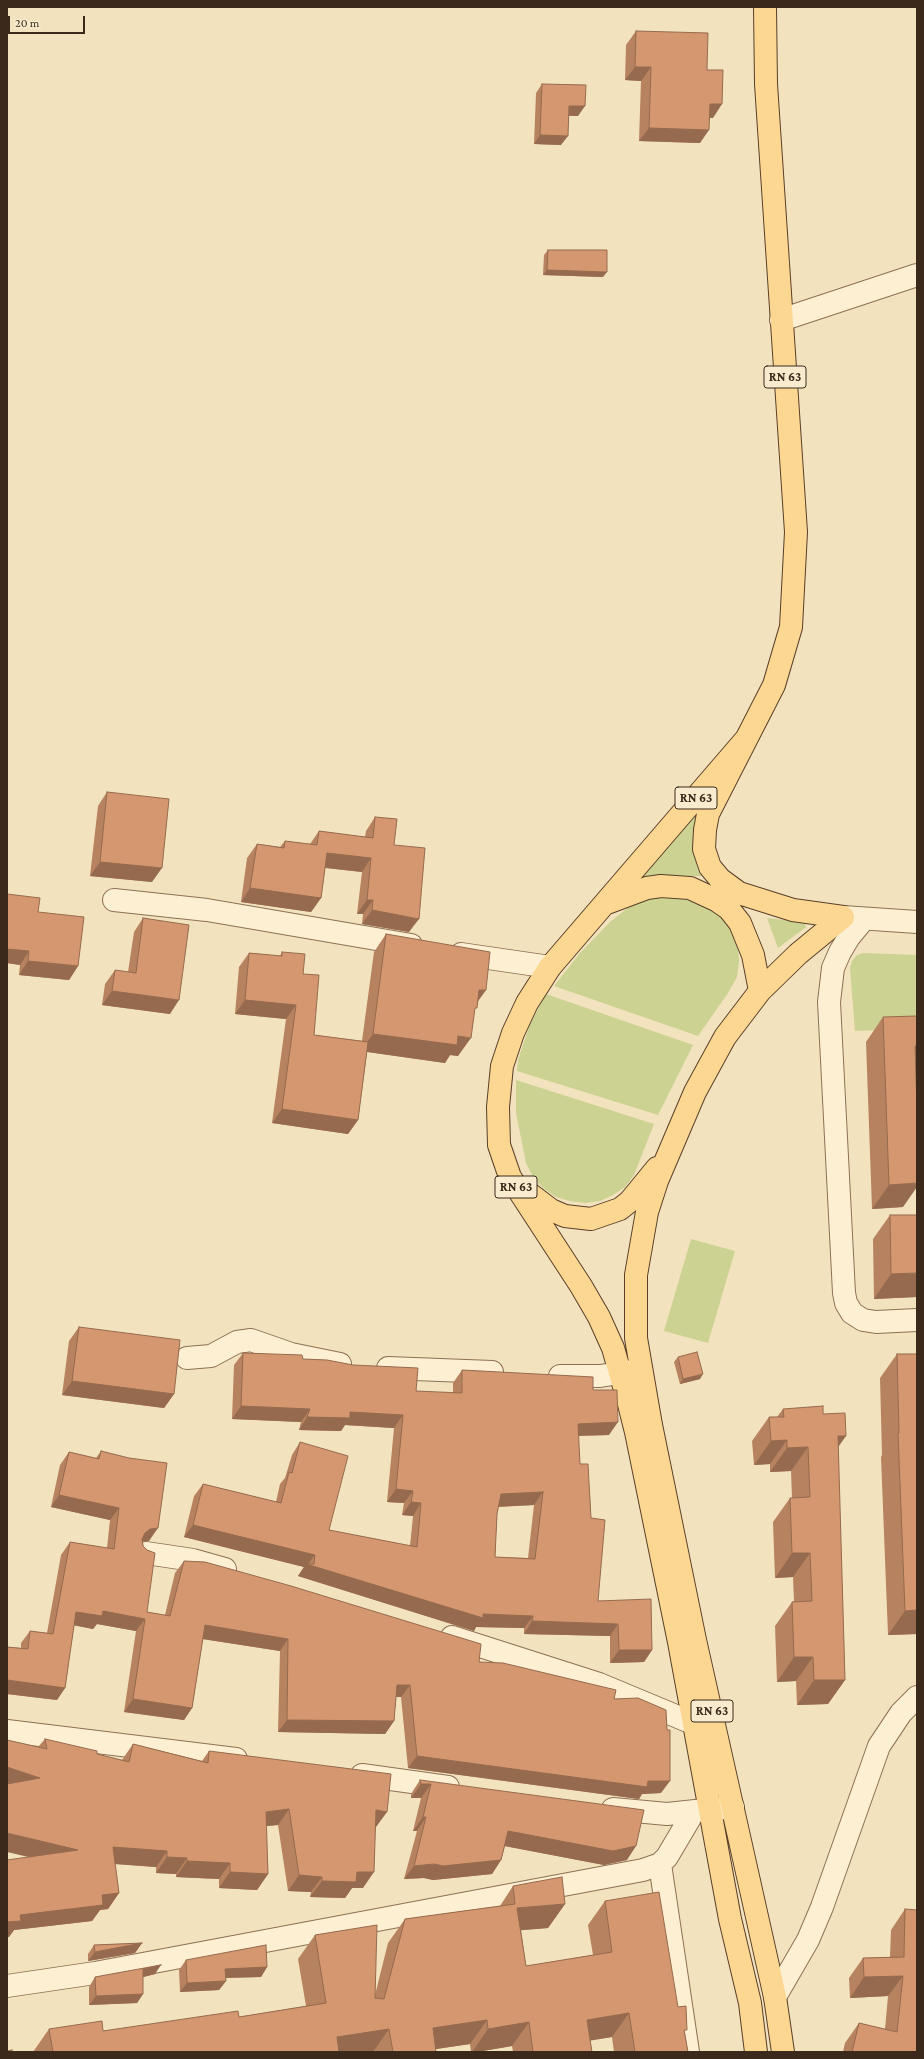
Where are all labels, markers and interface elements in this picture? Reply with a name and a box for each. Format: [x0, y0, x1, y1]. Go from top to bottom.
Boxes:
scale bar [10, 8, 87, 34]
text: 20 m [15, 16, 39, 30]
road number: RN 63 [764, 366, 806, 388]
road number: RN 63 [675, 787, 717, 809]
road number: RN 63 [495, 1176, 537, 1198]
road number: RN 63 [691, 1700, 733, 1722]

